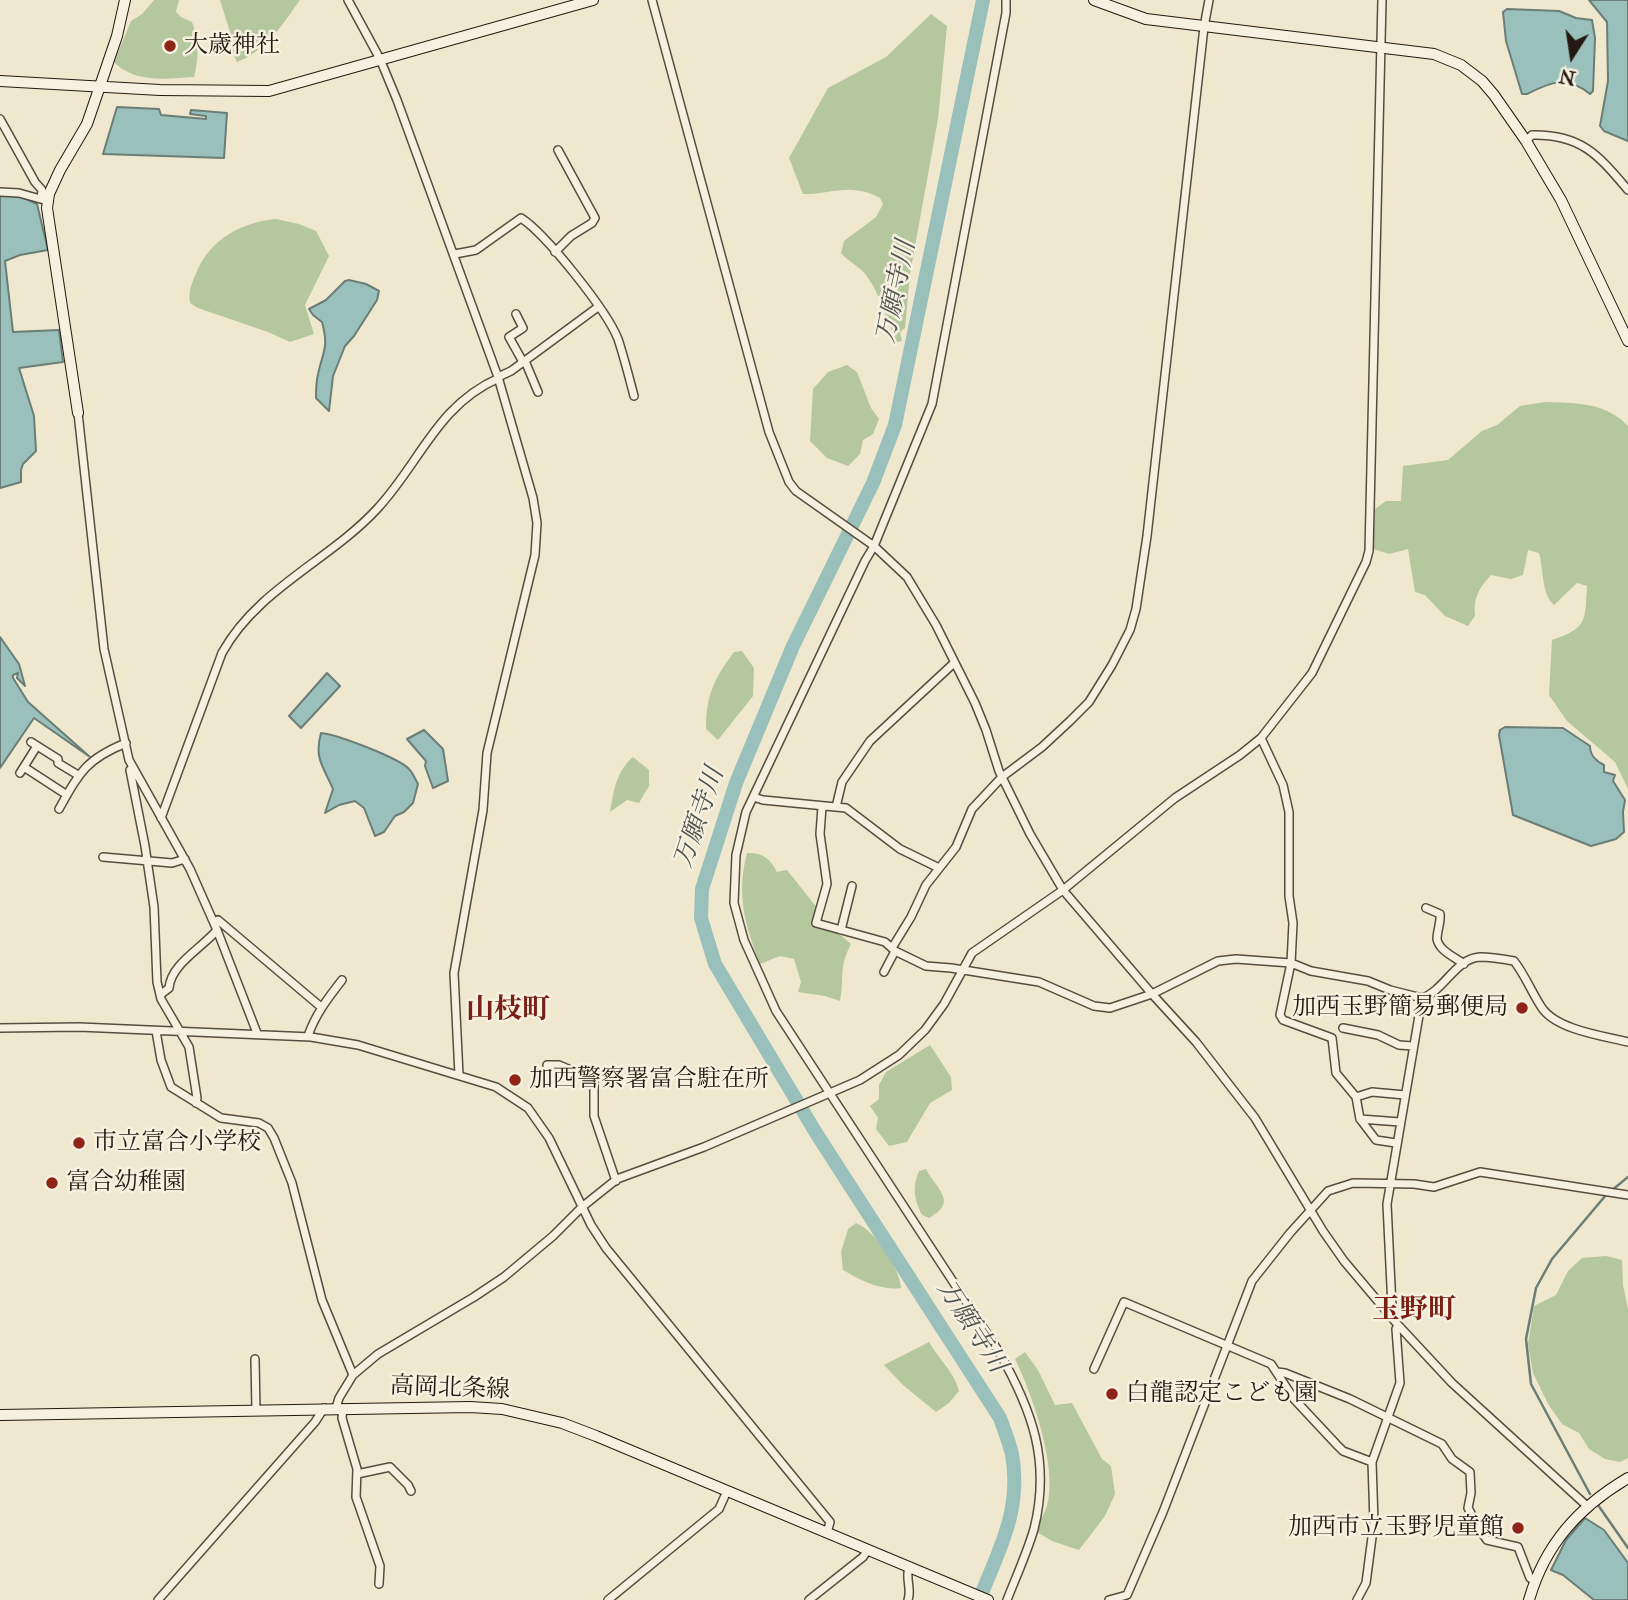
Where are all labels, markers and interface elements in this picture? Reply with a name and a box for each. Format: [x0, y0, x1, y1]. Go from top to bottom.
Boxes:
north arrow [1537, 21, 1607, 91]
place label: 大歳神社 [184, 32, 280, 60]
marker: 大歳神社 [162, 38, 178, 54]
text: N [1557, 64, 1578, 90]
water label: 万願寺川 [871, 238, 923, 346]
water label: 万願寺川 [668, 764, 732, 872]
district label: 山枝町 [466, 994, 550, 1028]
place label: 加西玉野簡易郵便局 [1292, 994, 1508, 1022]
marker: 加西玉野簡易郵便局 [1514, 1000, 1530, 1016]
place label: 加西警察署富合駐在所 [529, 1066, 769, 1094]
marker: 加西警察署富合駐在所 [507, 1072, 523, 1088]
place label: 市立富合小学校 [93, 1129, 261, 1157]
marker: 市立富合小学校 [71, 1135, 87, 1151]
place label: 富合幼稚園 [66, 1169, 186, 1197]
marker: 富合幼稚園 [44, 1175, 60, 1191]
water label: 万願寺川 [930, 1275, 1012, 1379]
district label: 玉野町 [1372, 1294, 1456, 1328]
street label: 高岡北条線 [390, 1373, 510, 1405]
place label: 白龍認定こども園 [1126, 1380, 1318, 1408]
marker: 白龍認定こども園 [1104, 1386, 1120, 1402]
place label: 加西市立玉野児童館 [1288, 1514, 1504, 1542]
marker: 加西市立玉野児童館 [1510, 1520, 1526, 1536]

